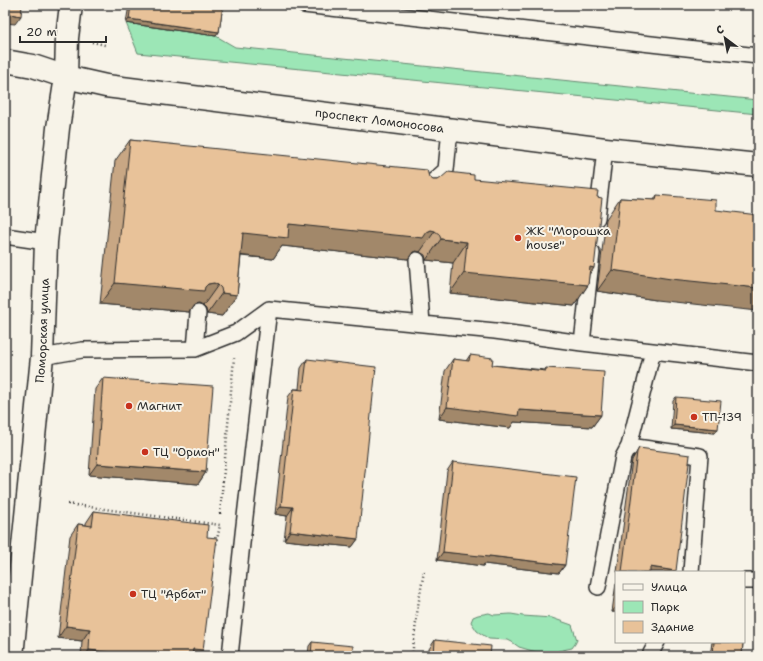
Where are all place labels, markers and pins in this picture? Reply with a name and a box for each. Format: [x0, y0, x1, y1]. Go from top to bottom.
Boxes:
place label: ЖК "Морошка house" [526, 223, 611, 253]
marker: ЖК "Морошка house" [513, 233, 523, 243]
place label: Магнит [137, 398, 183, 414]
marker: Магнит [124, 401, 134, 411]
place label: ТП-139 [702, 409, 742, 425]
marker: ТП-139 [689, 412, 699, 422]
place label: ТЦ "Орион" [153, 444, 220, 460]
marker: ТЦ "Орион" [140, 447, 150, 457]
place label: ТЦ "Арбат" [141, 586, 206, 602]
marker: ТЦ "Арбат" [128, 589, 138, 599]

